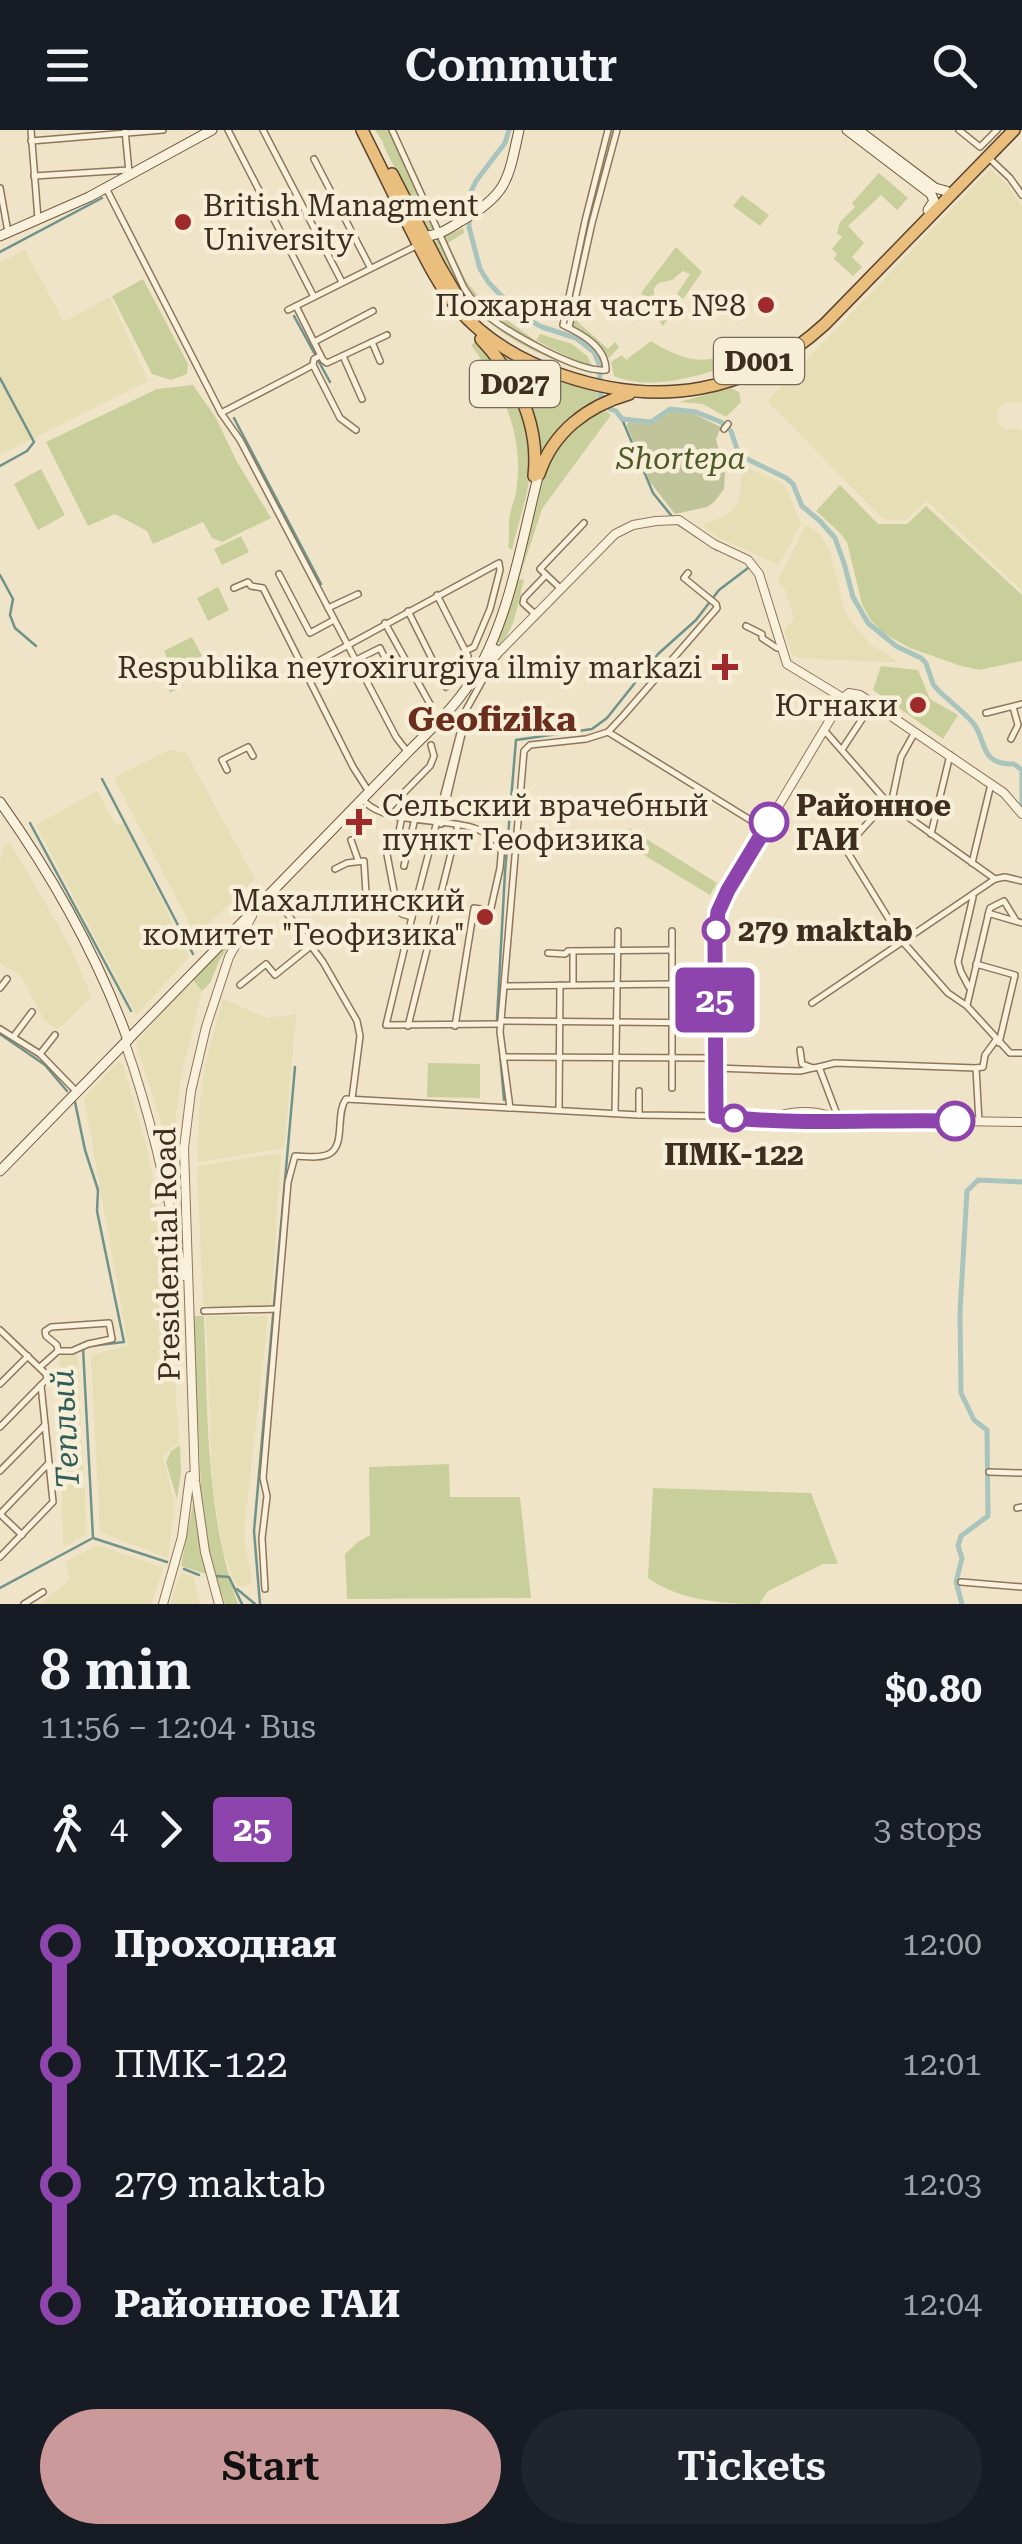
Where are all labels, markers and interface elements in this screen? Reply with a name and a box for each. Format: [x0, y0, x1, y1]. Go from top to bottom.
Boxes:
icon: menu [40, 38, 95, 93]
icon: search [927, 38, 982, 93]
text: Commutr [405, 39, 617, 92]
place label: British Managment University [203, 188, 479, 257]
marker: British Managment University [172, 211, 194, 233]
place label: Пожарная часть №8 [435, 288, 746, 323]
marker: Пожарная часть №8 [755, 294, 777, 316]
road number: D001 [714, 338, 804, 384]
road number: D027 [470, 361, 560, 407]
park label: Shortepa [615, 441, 746, 476]
place label: Respublika neyroxirurgiya ilmiy markazi [117, 650, 702, 685]
marker: Respublika neyroxirurgiya ilmiy markazi [712, 654, 738, 680]
place label: Югнаки [775, 688, 898, 723]
marker: Югнаки [907, 694, 929, 716]
district label: Geofizika [407, 699, 577, 740]
place label: Сельский врачебный пункт Геофизика [382, 788, 709, 857]
place label: Районное ГАИ [796, 788, 951, 857]
marker: Районное ГАИ [750, 803, 788, 841]
marker: Сельский врачебный пункт Геофизика [346, 809, 372, 835]
place label: Махаллинский комитет "Геофизика" [143, 883, 465, 952]
marker: Махаллинский комитет "Геофизика" [474, 906, 496, 928]
place label: 279 maktab [738, 913, 913, 948]
marker: 279 maktab [703, 917, 729, 943]
line badge: 25 [670, 968, 760, 1032]
text: 25 [695, 980, 735, 1021]
unlabelled marker [936, 1102, 974, 1140]
marker: ПМК-122 [721, 1105, 747, 1131]
street label: Presidential Road [147, 1127, 187, 1381]
place label: ПМК-122 [664, 1137, 804, 1172]
water label: Теплый [43, 1368, 87, 1490]
text: 8 min [40, 1638, 191, 1702]
text: $0.80 [885, 1667, 982, 1711]
text: 11:56 – 12:04 · Bus [40, 1708, 316, 1746]
icon: walk [40, 1802, 95, 1857]
icon: forward [143, 1802, 198, 1857]
text: 25 [233, 1809, 272, 1850]
text: 4 [110, 1810, 128, 1848]
text: 3 stops [873, 1810, 982, 1848]
text: Проходная [114, 1922, 337, 1966]
text: 12:00 [902, 1925, 982, 1963]
text: ПМК-122 [114, 2042, 288, 2086]
text: 12:01 [902, 2045, 982, 2083]
text: 279 maktab [114, 2162, 326, 2206]
text: 12:03 [902, 2165, 982, 2203]
text: Районное ГАИ [114, 2282, 400, 2326]
text: 12:04 [902, 2285, 982, 2323]
button: Start [40, 2409, 501, 2524]
button: Tickets [521, 2409, 982, 2524]

